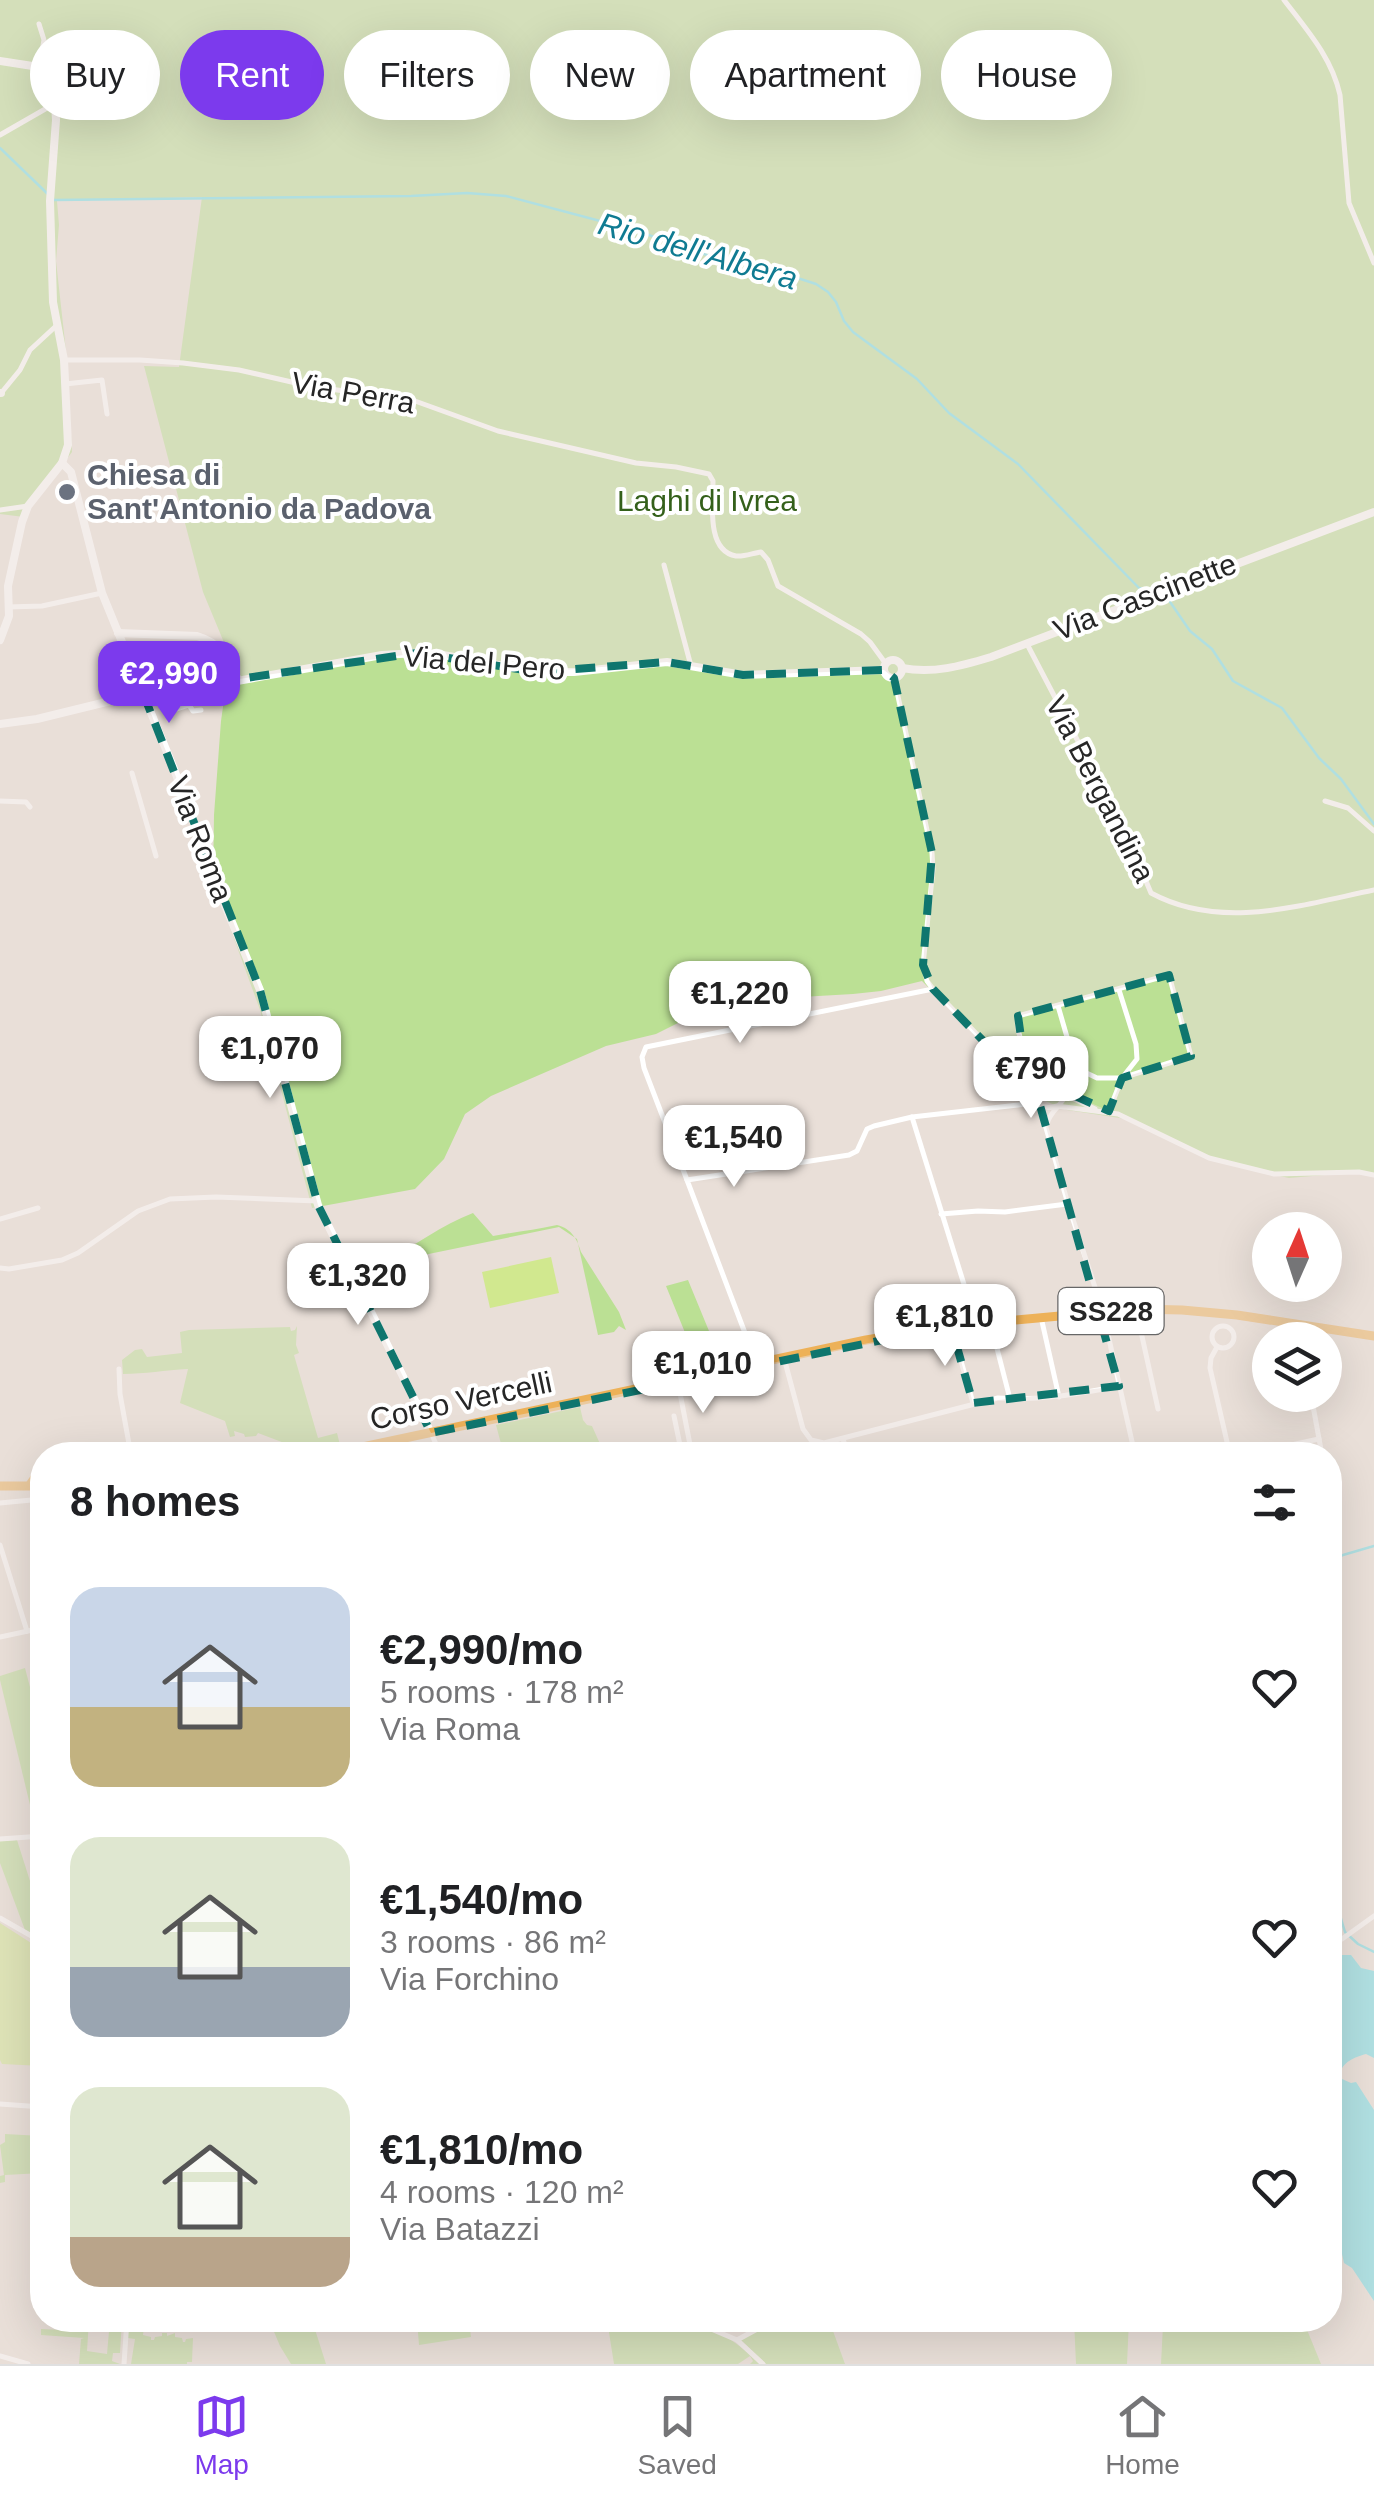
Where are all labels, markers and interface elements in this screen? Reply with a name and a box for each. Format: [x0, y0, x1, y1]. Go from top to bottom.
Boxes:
chip: Buy [30, 30, 160, 120]
chip: Rent [180, 30, 324, 120]
chip: Filters [344, 30, 510, 120]
chip: New [530, 30, 670, 120]
chip: Apartment [690, 30, 921, 120]
chip: House [941, 30, 1112, 120]
water label: Rio dell'Albera [594, 205, 802, 297]
street label: Via Perra [289, 365, 418, 420]
place label: Chiesa di Sant'Antonio da Padova [87, 458, 431, 525]
marker: Chiesa di Sant'Antonio da Padova [56, 481, 78, 503]
park label: Laghi di Ivrea [617, 484, 797, 517]
street label: Via Cascinette [1049, 547, 1241, 647]
street label: Via del Pero [401, 639, 567, 686]
pin: €2,990 [88, 641, 250, 726]
text: €2,990 [120, 655, 218, 691]
street label: Via Bergandina [1039, 690, 1162, 888]
street label: Via Roma [162, 772, 239, 906]
pin: €1,220 [659, 961, 821, 1046]
text: €1,220 [691, 975, 789, 1011]
pin: €1,070 [189, 1016, 351, 1101]
text: €1,070 [221, 1030, 319, 1066]
pin: €790 [972, 1036, 1090, 1121]
text: €790 [995, 1050, 1067, 1086]
pin: €1,540 [653, 1105, 815, 1190]
text: €1,540 [685, 1119, 783, 1155]
north arrow [1252, 1212, 1342, 1302]
map controls [1252, 1212, 1342, 1412]
pin: €1,320 [277, 1243, 439, 1328]
text: €1,320 [309, 1257, 407, 1293]
pin: €1,810 [864, 1284, 1026, 1369]
road number: SS228 [1058, 1288, 1164, 1334]
text: €1,810 [896, 1298, 994, 1334]
button: layers [1252, 1322, 1342, 1412]
pin: €1,010 [622, 1331, 784, 1416]
text: €1,010 [654, 1345, 752, 1381]
street label: Corso Vercelli [367, 1365, 555, 1436]
icon: filters [1247, 1475, 1302, 1530]
text: 8 homes [70, 1478, 240, 1525]
text: €2,990/mo [380, 1626, 583, 1673]
icon: home [150, 1627, 270, 1747]
icon: heart [1247, 1660, 1302, 1715]
text: 5 rooms · 178 m² [380, 1674, 624, 1710]
text: Via Roma [380, 1711, 520, 1747]
text: €1,540/mo [380, 1876, 583, 1923]
icon: home [150, 1877, 270, 1997]
icon: heart [1247, 1910, 1302, 1965]
text: 3 rooms · 86 m² [380, 1924, 606, 1960]
text: Via Forchino [380, 1961, 559, 1997]
text: €1,810/mo [380, 2126, 583, 2173]
icon: home [150, 2127, 270, 2247]
icon: heart [1247, 2160, 1302, 2215]
text: 4 rooms · 120 m² [380, 2174, 624, 2210]
text: Via Batazzi [380, 2211, 540, 2247]
tab: Map [194, 2389, 249, 2481]
tab: Saved [637, 2389, 717, 2481]
tab: Home [1105, 2389, 1180, 2481]

